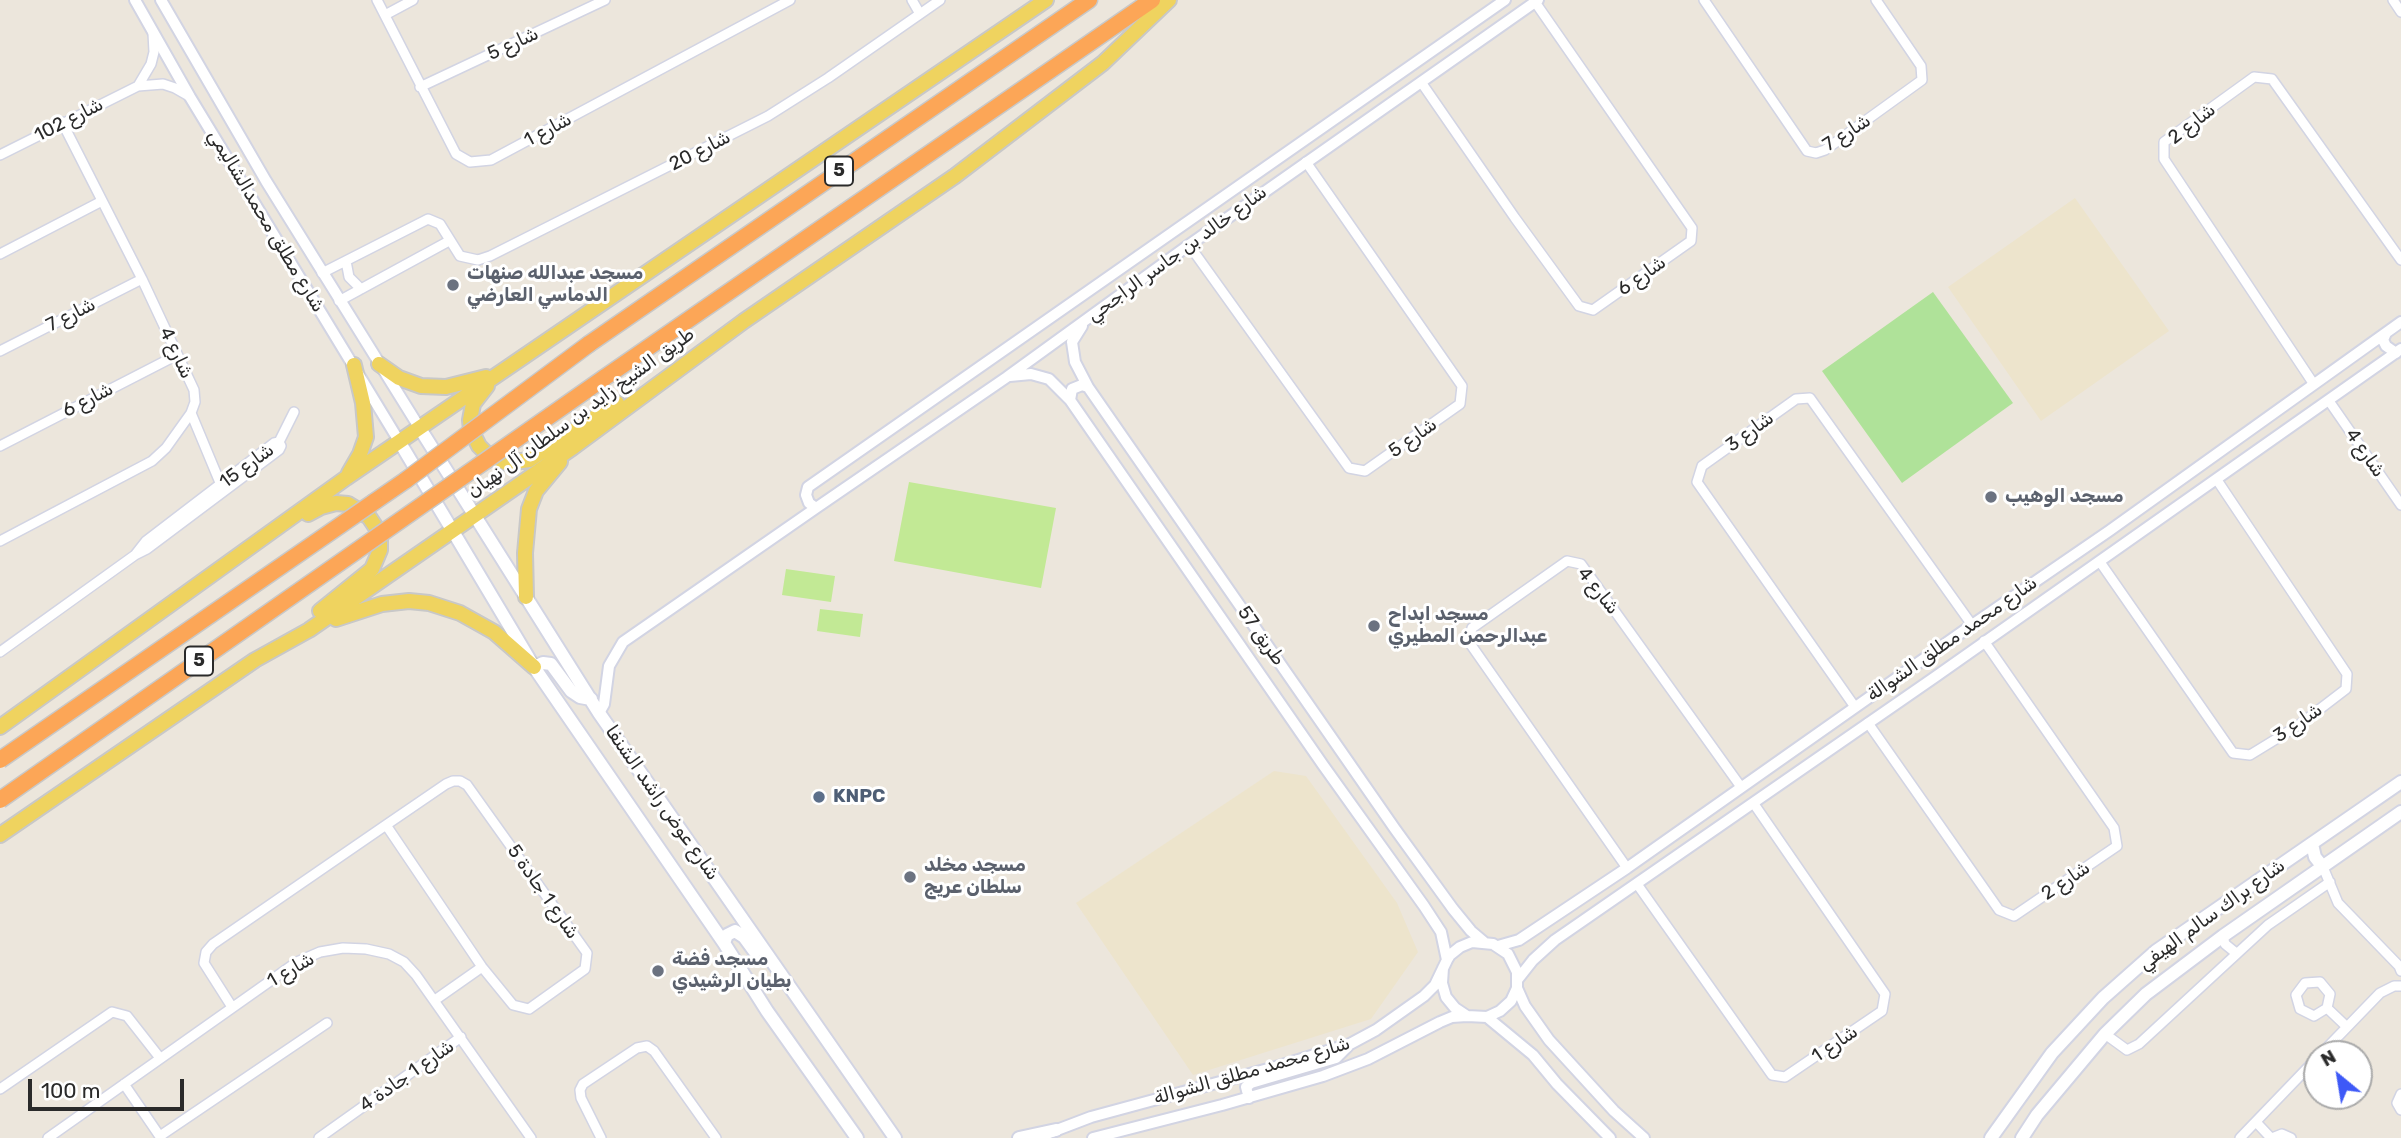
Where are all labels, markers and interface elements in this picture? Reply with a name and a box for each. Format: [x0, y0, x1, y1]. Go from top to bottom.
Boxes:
street label: شارع 5 [484, 22, 542, 66]
street label: شارع 102 [31, 93, 107, 147]
street label: شارع 2 [2164, 98, 2220, 150]
street label: شارع 1 [520, 108, 576, 152]
street label: شارع 7 [1819, 109, 1875, 157]
street label: شارع مطلق محمدالشاليمي [202, 126, 330, 316]
street label: شارع 20 [666, 126, 734, 176]
road number: 5 [825, 156, 853, 186]
street label: شارع خالد بن جاسر الراجحي [1082, 181, 1272, 327]
street label: شارع 6 [1613, 251, 1671, 301]
place label: مسجد عبدالله صنهات الدماسي العارضي [467, 263, 643, 307]
marker: مسجد عبدالله صنهات الدماسي العارضي [445, 277, 461, 293]
street label: شارع 7 [43, 293, 99, 337]
street label: طريق الشيخ زايد بن سلطان آل نهيان [463, 323, 699, 503]
street label: شارع 4 [154, 324, 198, 382]
street label: شارع 6 [59, 378, 117, 422]
street label: شارع 3 [1721, 407, 1779, 457]
street label: شارع 5 [1384, 413, 1442, 463]
street label: شارع 4 [2340, 424, 2390, 482]
street label: شارع 15 [215, 439, 279, 493]
place label: مسجد الوهيب [2005, 486, 2124, 508]
marker: مسجد الوهيب [1983, 489, 1999, 505]
street label: شارع 4 [1572, 563, 1624, 619]
street label: شارع محمد مطلق الشوالة [1862, 571, 2042, 707]
street label: طريق 57 [1232, 602, 1290, 670]
place label: مسجد ابداح عبدالرحمن المطيري [1388, 604, 1547, 648]
marker: مسجد ابداح عبدالرحمن المطيري [1366, 618, 1382, 634]
road number: 5 [185, 646, 213, 676]
street label: شارع 3 [2269, 698, 2327, 748]
street label: شارع عوض راشد الشنفا [600, 721, 724, 885]
place label: KNPC [833, 786, 885, 808]
marker: KNPC [811, 789, 827, 805]
street label: شارع 1 جادة 5 [502, 840, 584, 944]
street label: شارع براك سالم الهيفي [2134, 854, 2290, 976]
place label: مسجد مخلد سلطان عريج [924, 855, 1026, 899]
street label: شارع 2 [2037, 857, 2095, 905]
marker: مسجد مخلد سلطان عريج [902, 869, 918, 885]
street label: شارع 1 [263, 947, 319, 993]
place label: مسجد فضة بطيان الرشيدي [672, 949, 791, 993]
marker: مسجد فضة بطيان الرشيدي [650, 963, 666, 979]
street label: شارع 1 [1808, 1020, 1862, 1068]
street label: شارع محمد مطلق الشوالة [1151, 1032, 1353, 1110]
street label: شارع 1 جادة 4 [355, 1035, 459, 1117]
north arrow [2303, 1040, 2373, 1110]
text: N [2317, 1045, 2340, 1071]
scale bar [32, 1064, 187, 1108]
text: 100 m [41, 1078, 100, 1103]

